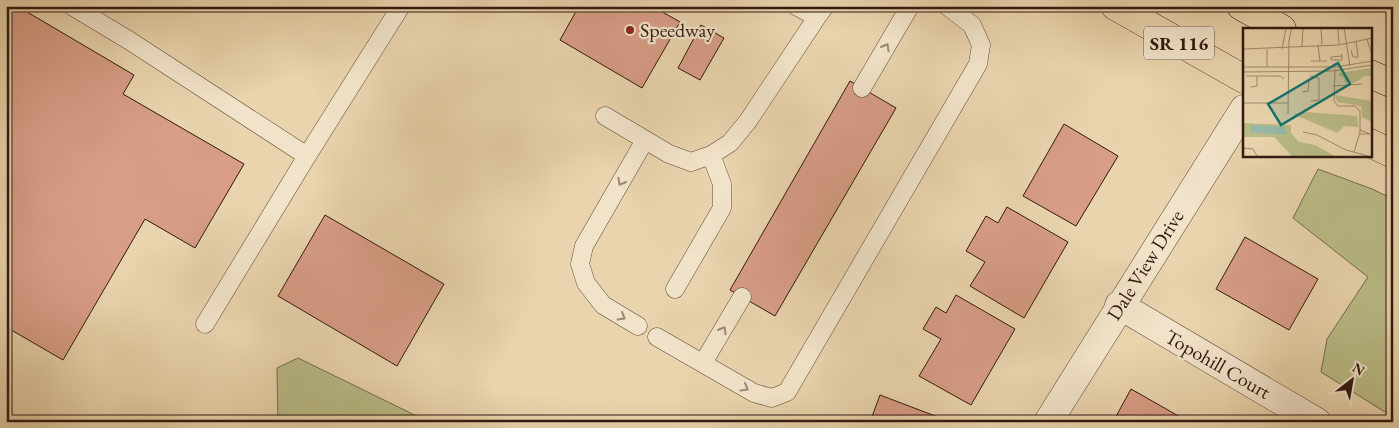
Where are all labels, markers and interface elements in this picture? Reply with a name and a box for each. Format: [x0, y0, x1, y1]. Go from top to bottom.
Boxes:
place label: Speedway [640, 17, 715, 43]
marker: Speedway [624, 24, 636, 36]
road number: SR 116 [1144, 26, 1214, 59]
inset map [1243, 28, 1372, 156]
one-way arrow [880, 44, 890, 53]
one-way arrow [617, 177, 627, 186]
street label: Dale View Drive [1101, 205, 1189, 325]
one-way arrow [617, 310, 626, 320]
street label: Topohill Court [1161, 323, 1276, 405]
one-way arrow [716, 327, 726, 336]
north arrow [1326, 356, 1376, 406]
text: N [1349, 358, 1369, 380]
one-way arrow [740, 381, 749, 391]

